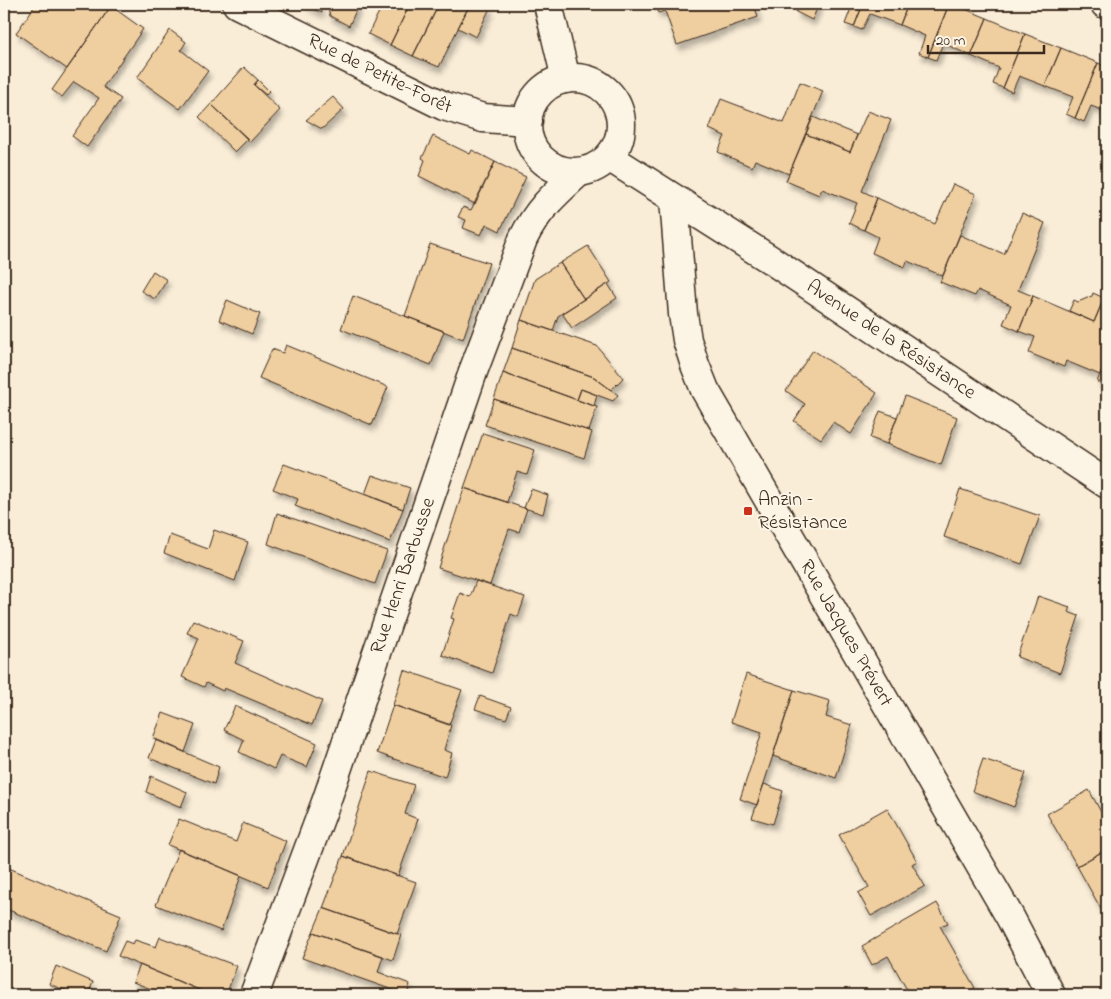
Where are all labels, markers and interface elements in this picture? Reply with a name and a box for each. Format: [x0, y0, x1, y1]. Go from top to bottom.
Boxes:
scale bar [928, 22, 1045, 54]
street label: Rue de Petite-Forêt [302, 26, 455, 122]
text: 20 m [936, 30, 966, 52]
street label: Avenue de la Résistance [800, 273, 982, 407]
place label: Anzin – Résistance [758, 486, 847, 538]
street label: Rue Henri Barbusse [363, 494, 443, 658]
marker: Anzin – Résistance [742, 505, 754, 517]
street label: Rue Jacques Prévert [792, 554, 900, 712]

